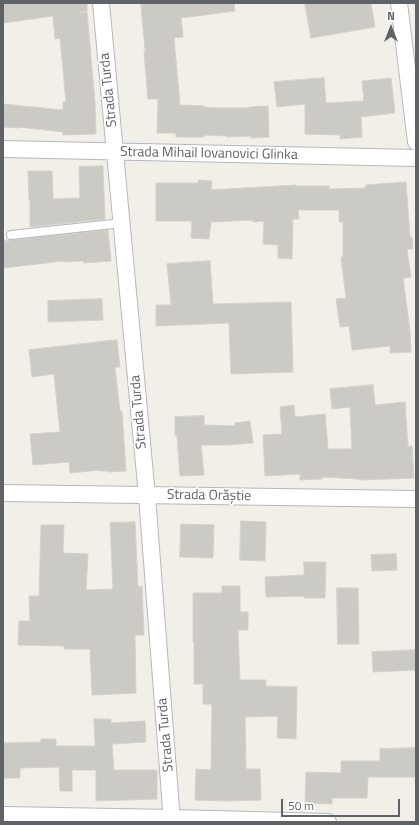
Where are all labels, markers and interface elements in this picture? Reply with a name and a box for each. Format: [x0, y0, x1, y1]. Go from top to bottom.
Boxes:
north arrow [371, 8, 411, 48]
text: N [387, 8, 395, 24]
street label: Strada Turda [97, 52, 121, 128]
street label: Strada Mihail Iovanovici Glinka [120, 144, 298, 164]
street label: Strada Turda [127, 374, 151, 450]
street label: Strada Orăștie [167, 487, 251, 505]
street label: Strada Turda [154, 697, 178, 773]
scale bar [283, 791, 402, 817]
text: 50 m [288, 796, 314, 815]

